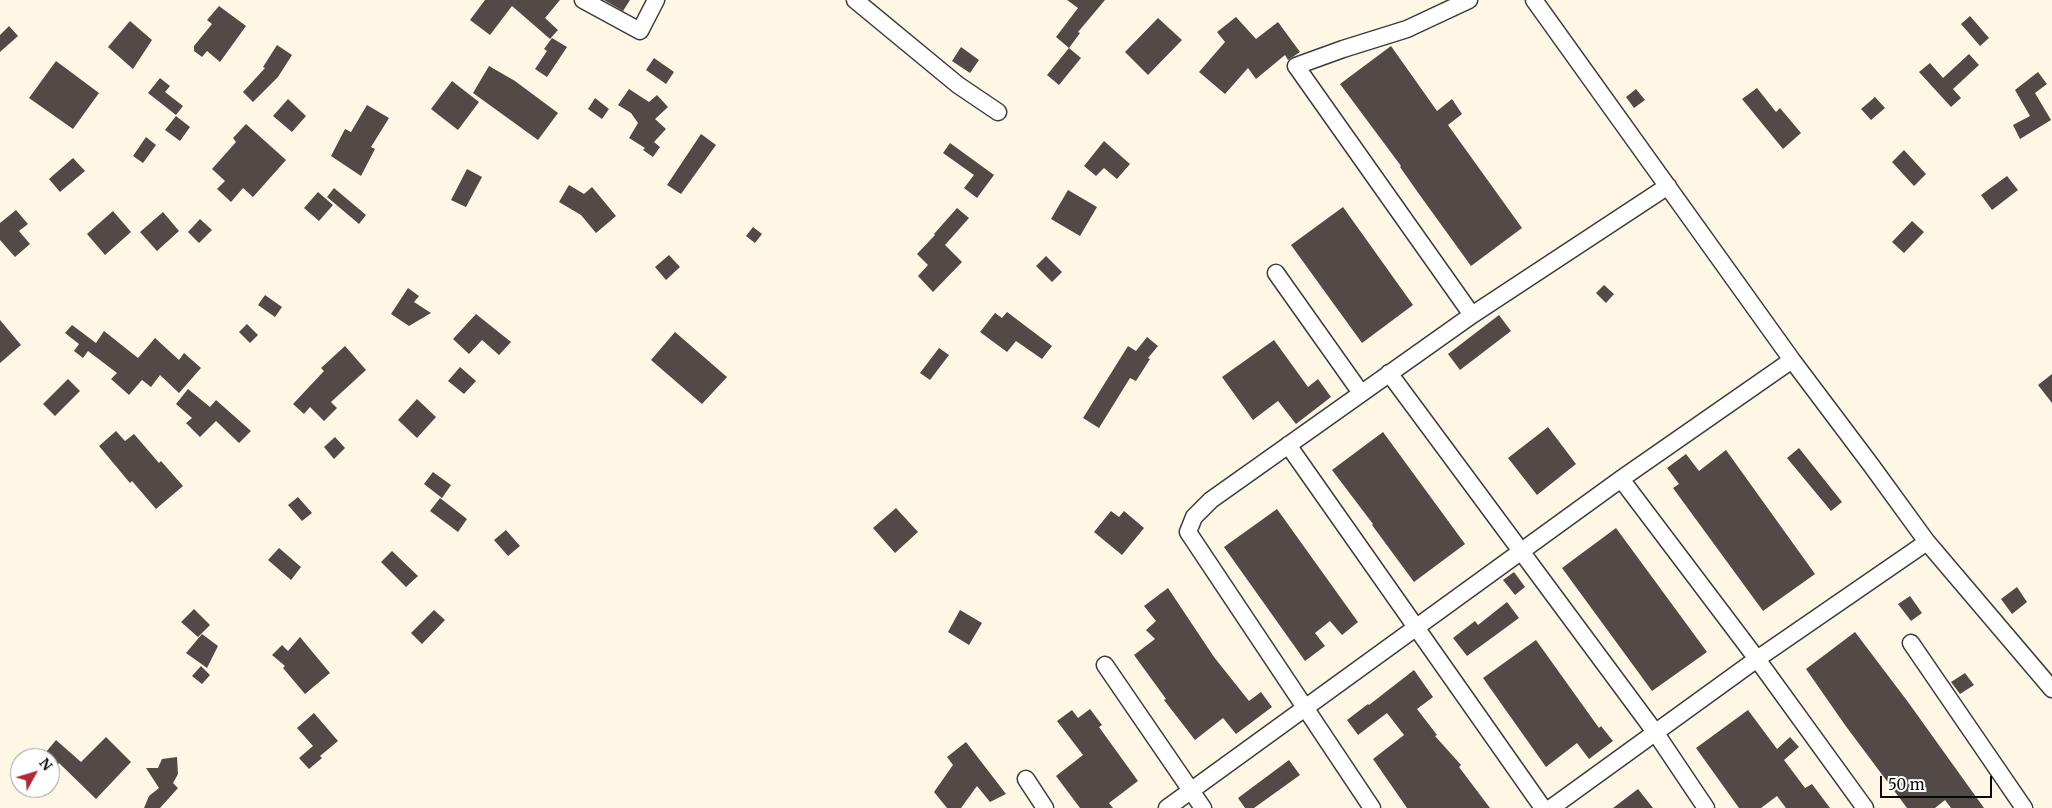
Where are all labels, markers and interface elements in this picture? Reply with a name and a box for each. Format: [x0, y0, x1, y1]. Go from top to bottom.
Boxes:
north arrow [10, 748, 60, 798]
text: N [35, 754, 56, 774]
scale bar [1882, 766, 1994, 798]
text: 50 m [1888, 775, 1925, 794]

